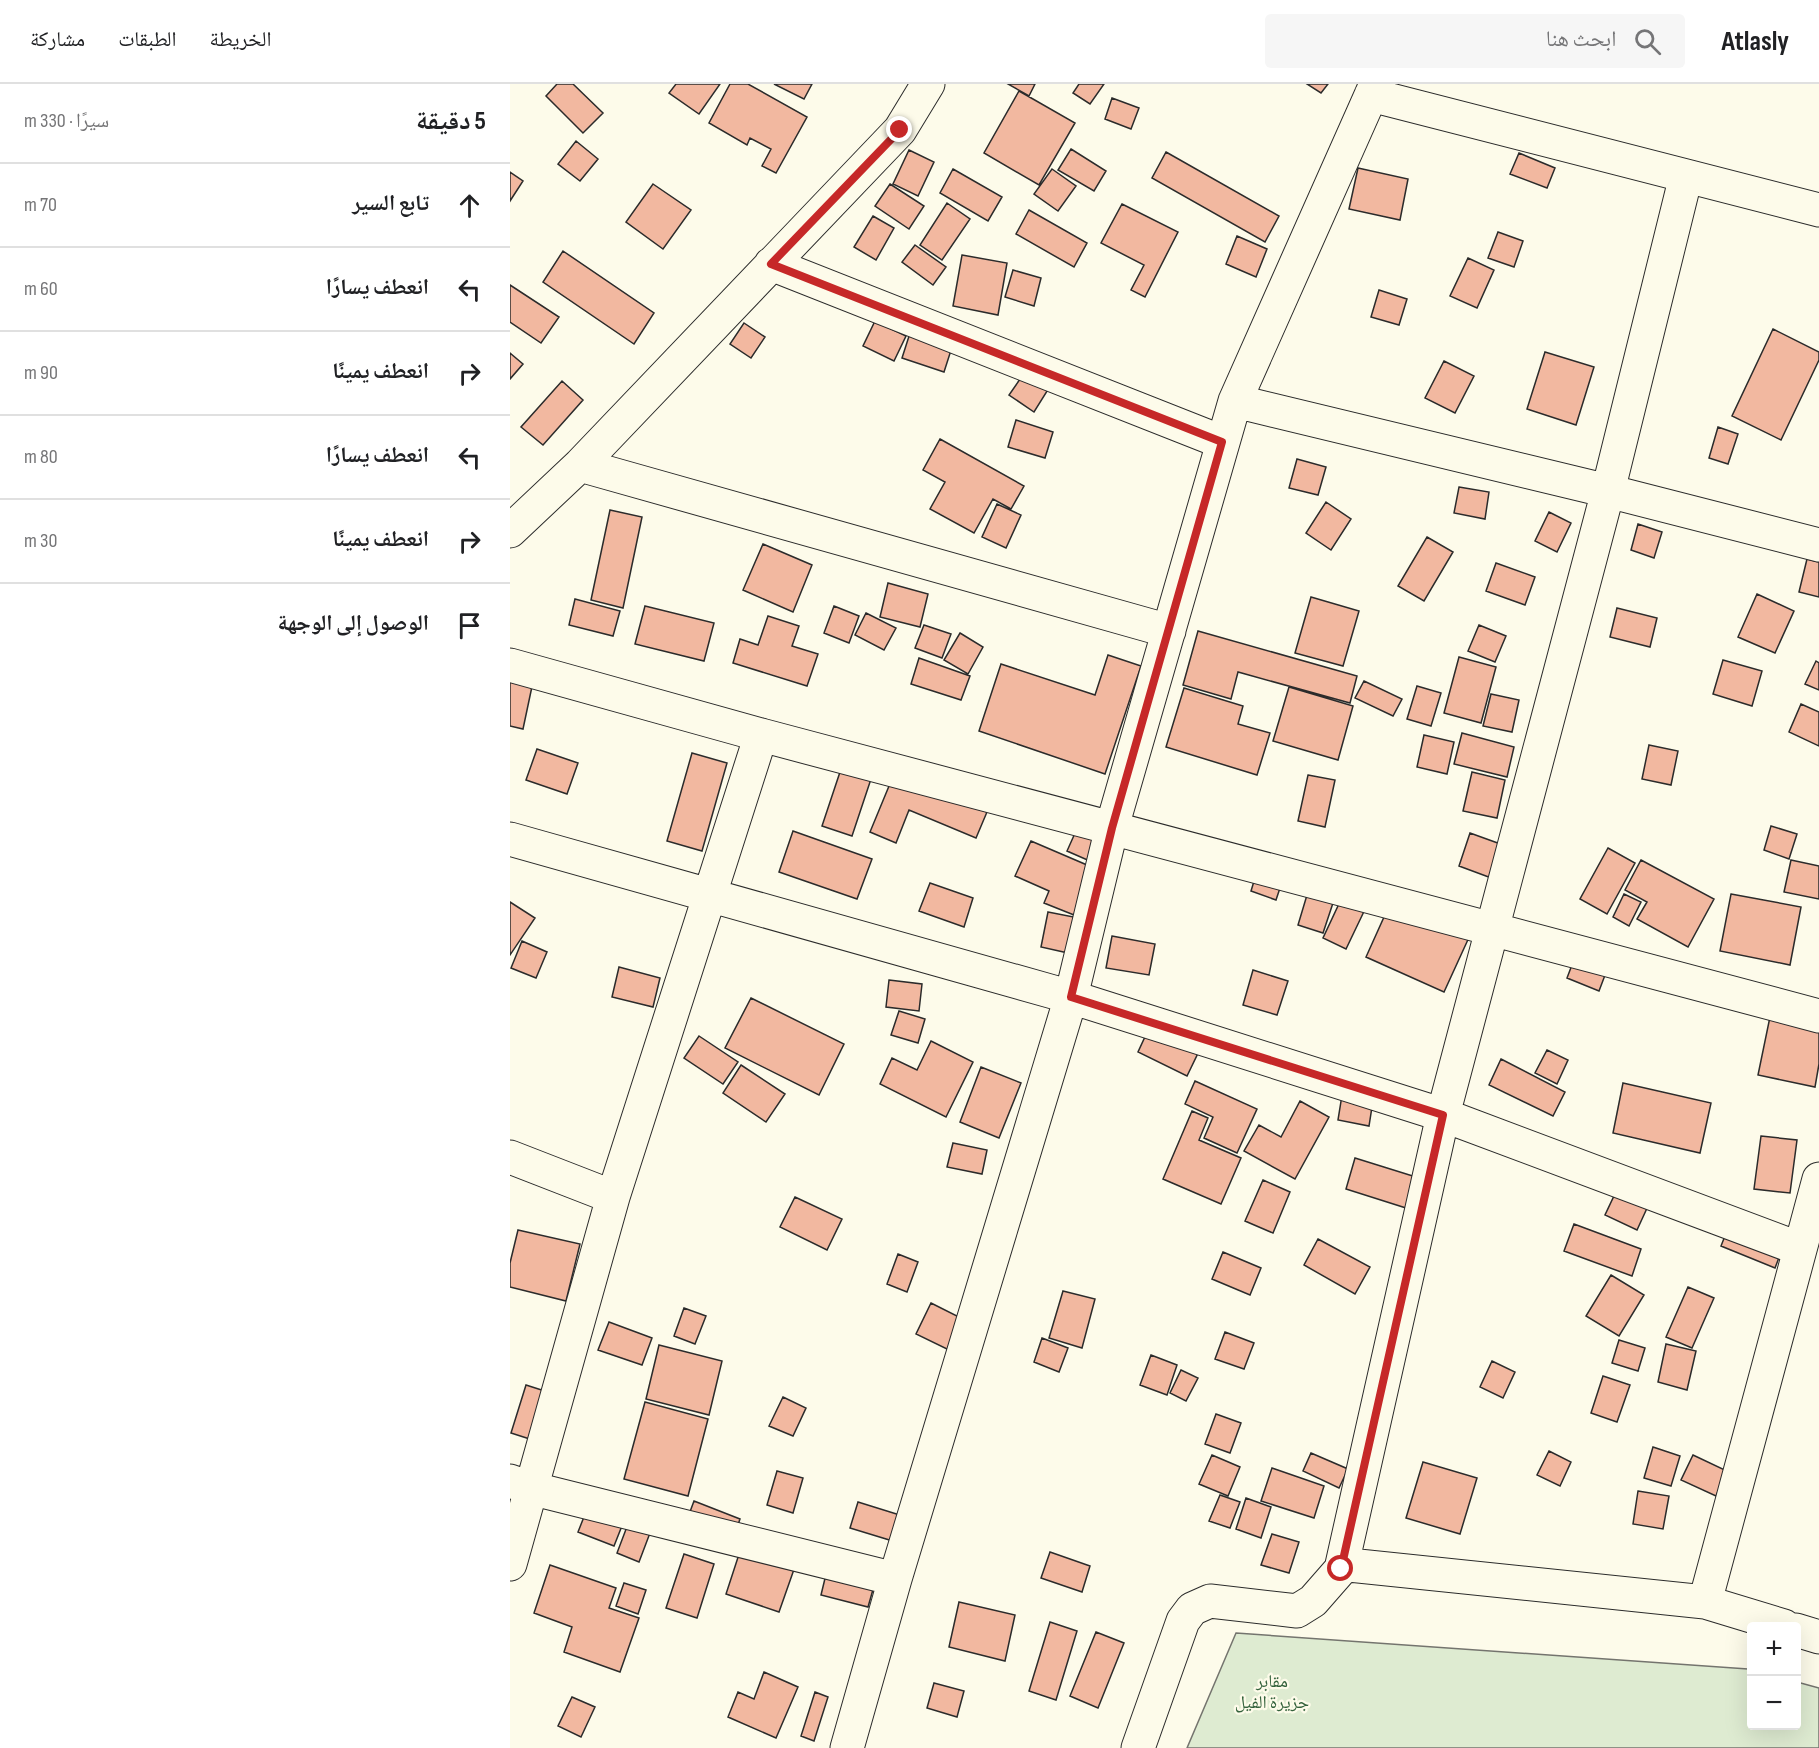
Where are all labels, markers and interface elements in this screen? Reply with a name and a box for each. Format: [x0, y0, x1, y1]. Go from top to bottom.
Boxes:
search box [1265, 14, 1685, 68]
icon: search [1631, 25, 1664, 58]
text: Atlasly [1721, 25, 1789, 58]
text: ابحث هنا [1546, 26, 1616, 53]
text: مشاركة [30, 27, 85, 52]
text: الطبقات [118, 27, 177, 52]
text: الخريطة [210, 27, 271, 52]
text: 5 دقيقة [416, 106, 486, 137]
text: سيرًا · 330 m [24, 109, 109, 133]
route end [886, 116, 912, 142]
icon: ahead [453, 189, 486, 222]
text: تابع السير [352, 190, 429, 217]
text: 70 m [24, 193, 57, 217]
icon: left [453, 273, 486, 306]
text: انعطف يسارًا [326, 274, 429, 301]
text: 60 m [24, 277, 58, 301]
icon: right [453, 357, 486, 390]
text: انعطف يمينًا [332, 358, 429, 385]
text: 90 m [24, 361, 58, 385]
icon: left [453, 441, 486, 474]
text: انعطف يسارًا [326, 442, 429, 469]
text: 80 m [24, 445, 58, 469]
icon: right [453, 525, 486, 558]
text: انعطف يمينًا [332, 526, 429, 553]
text: 30 m [24, 529, 57, 553]
icon: arrive [453, 609, 486, 642]
text: الوصول إلى الوجهة [277, 610, 429, 637]
route start [1327, 1555, 1353, 1581]
map controls [1747, 1622, 1801, 1730]
button: + [1747, 1622, 1801, 1676]
park label: مقابر جزيرة الفيل [1235, 1671, 1309, 1713]
button: − [1747, 1676, 1801, 1730]

